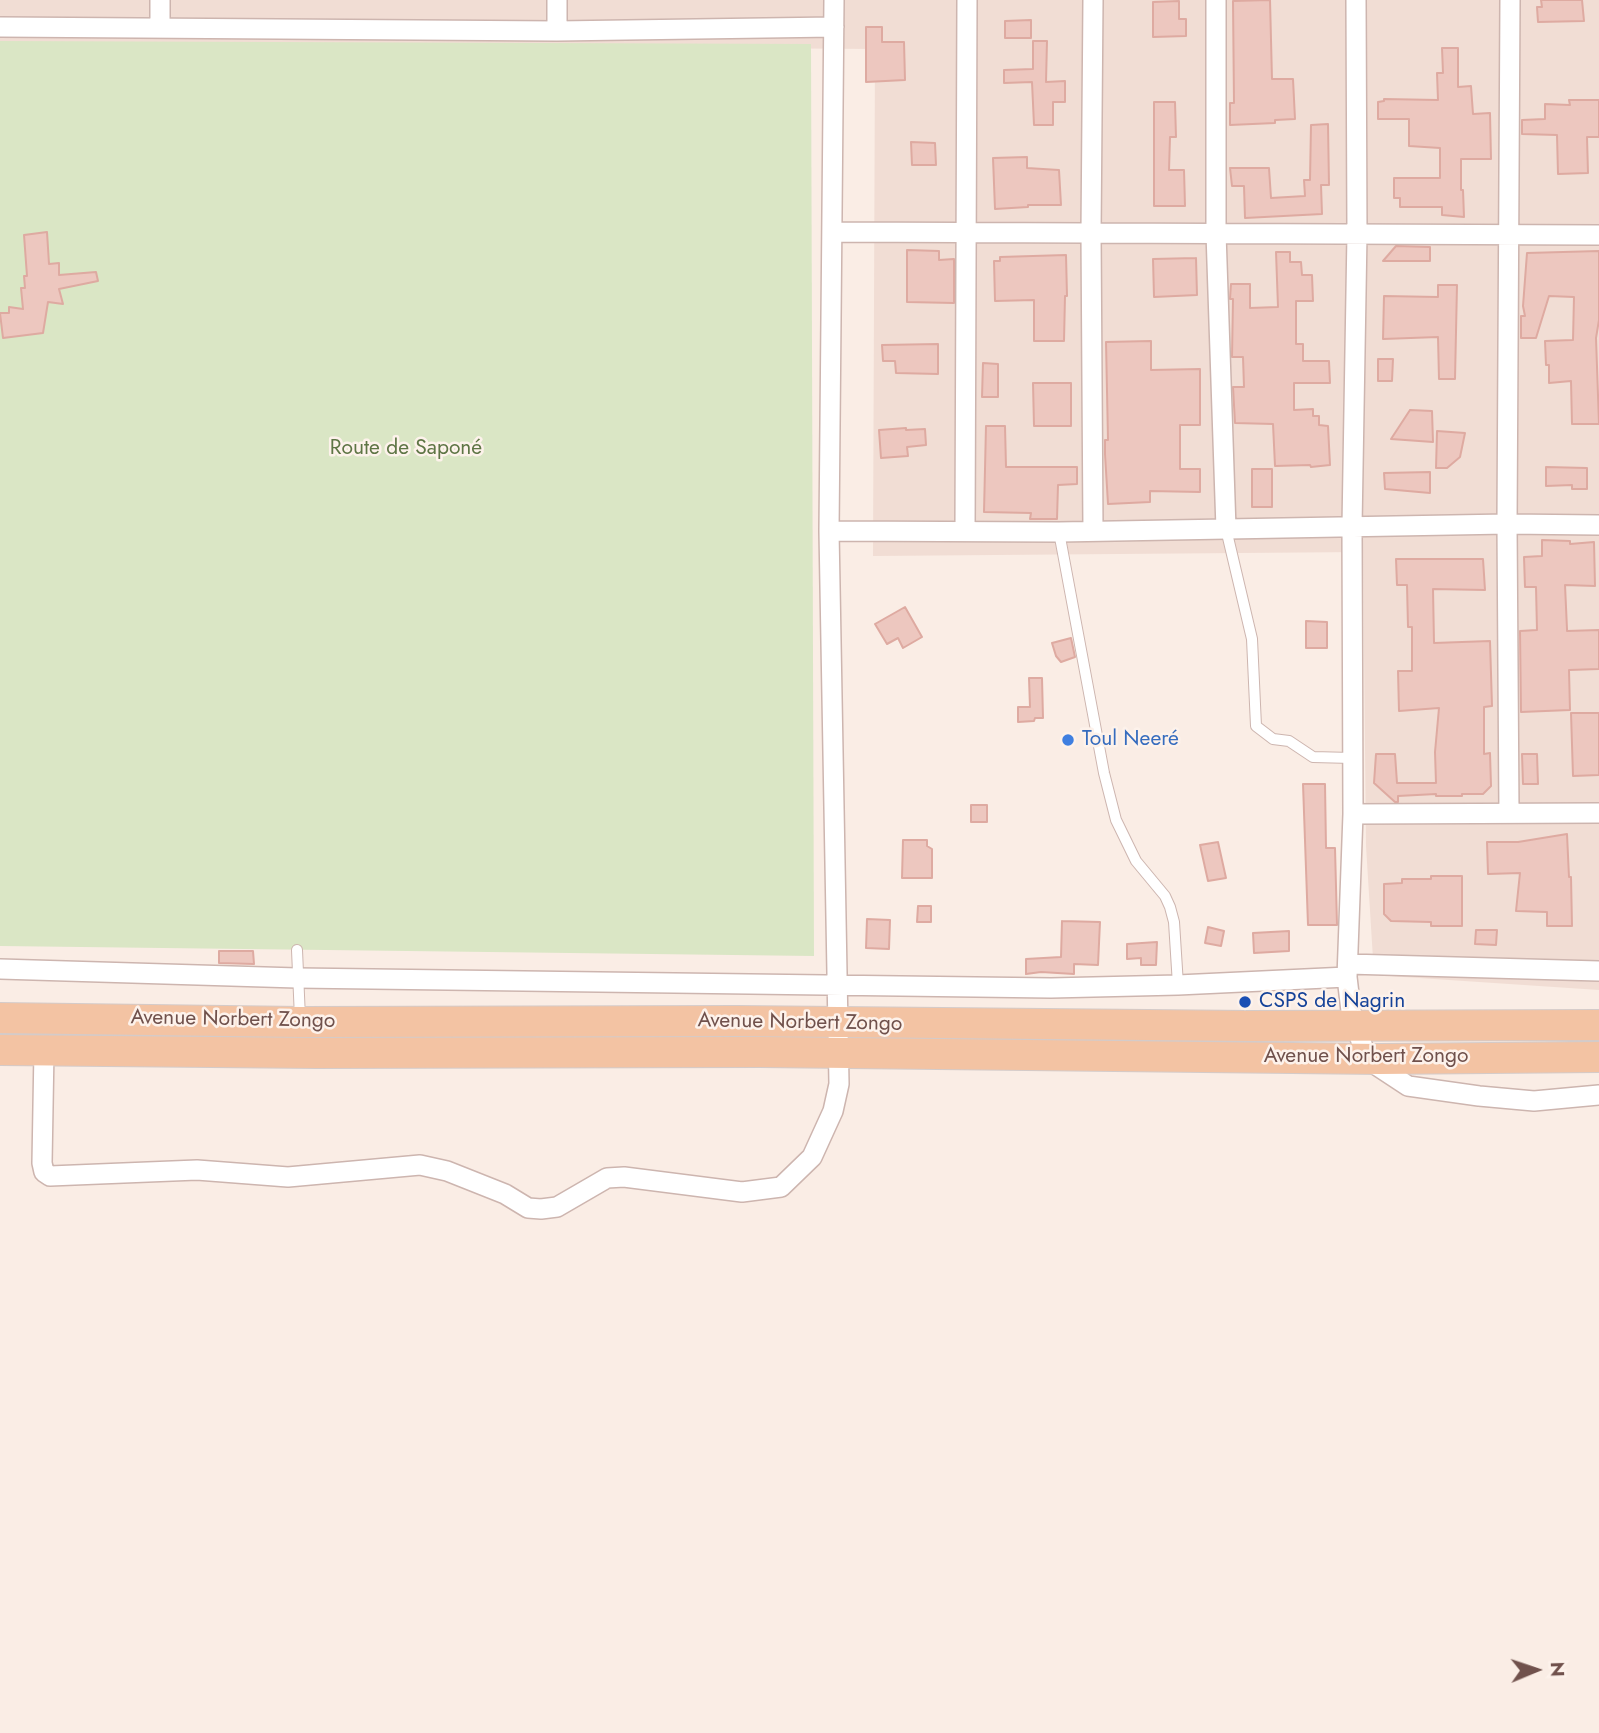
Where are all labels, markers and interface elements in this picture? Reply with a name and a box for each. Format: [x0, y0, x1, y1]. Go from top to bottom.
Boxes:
park label: Route de Saponé [330, 436, 482, 462]
place label: Toul Neeré [1082, 727, 1179, 753]
marker: Toul Neeré [1060, 732, 1076, 748]
place label: CSPS de Nagrin [1259, 989, 1405, 1015]
marker: CSPS de Nagrin [1237, 994, 1253, 1010]
street label: Avenue Norbert Zongo [130, 1006, 336, 1034]
street label: Avenue Norbert Zongo [697, 1009, 903, 1037]
street label: Avenue Norbert Zongo [1264, 1044, 1468, 1070]
north arrow [1501, 1635, 1571, 1705]
text: N [1544, 1661, 1571, 1677]

